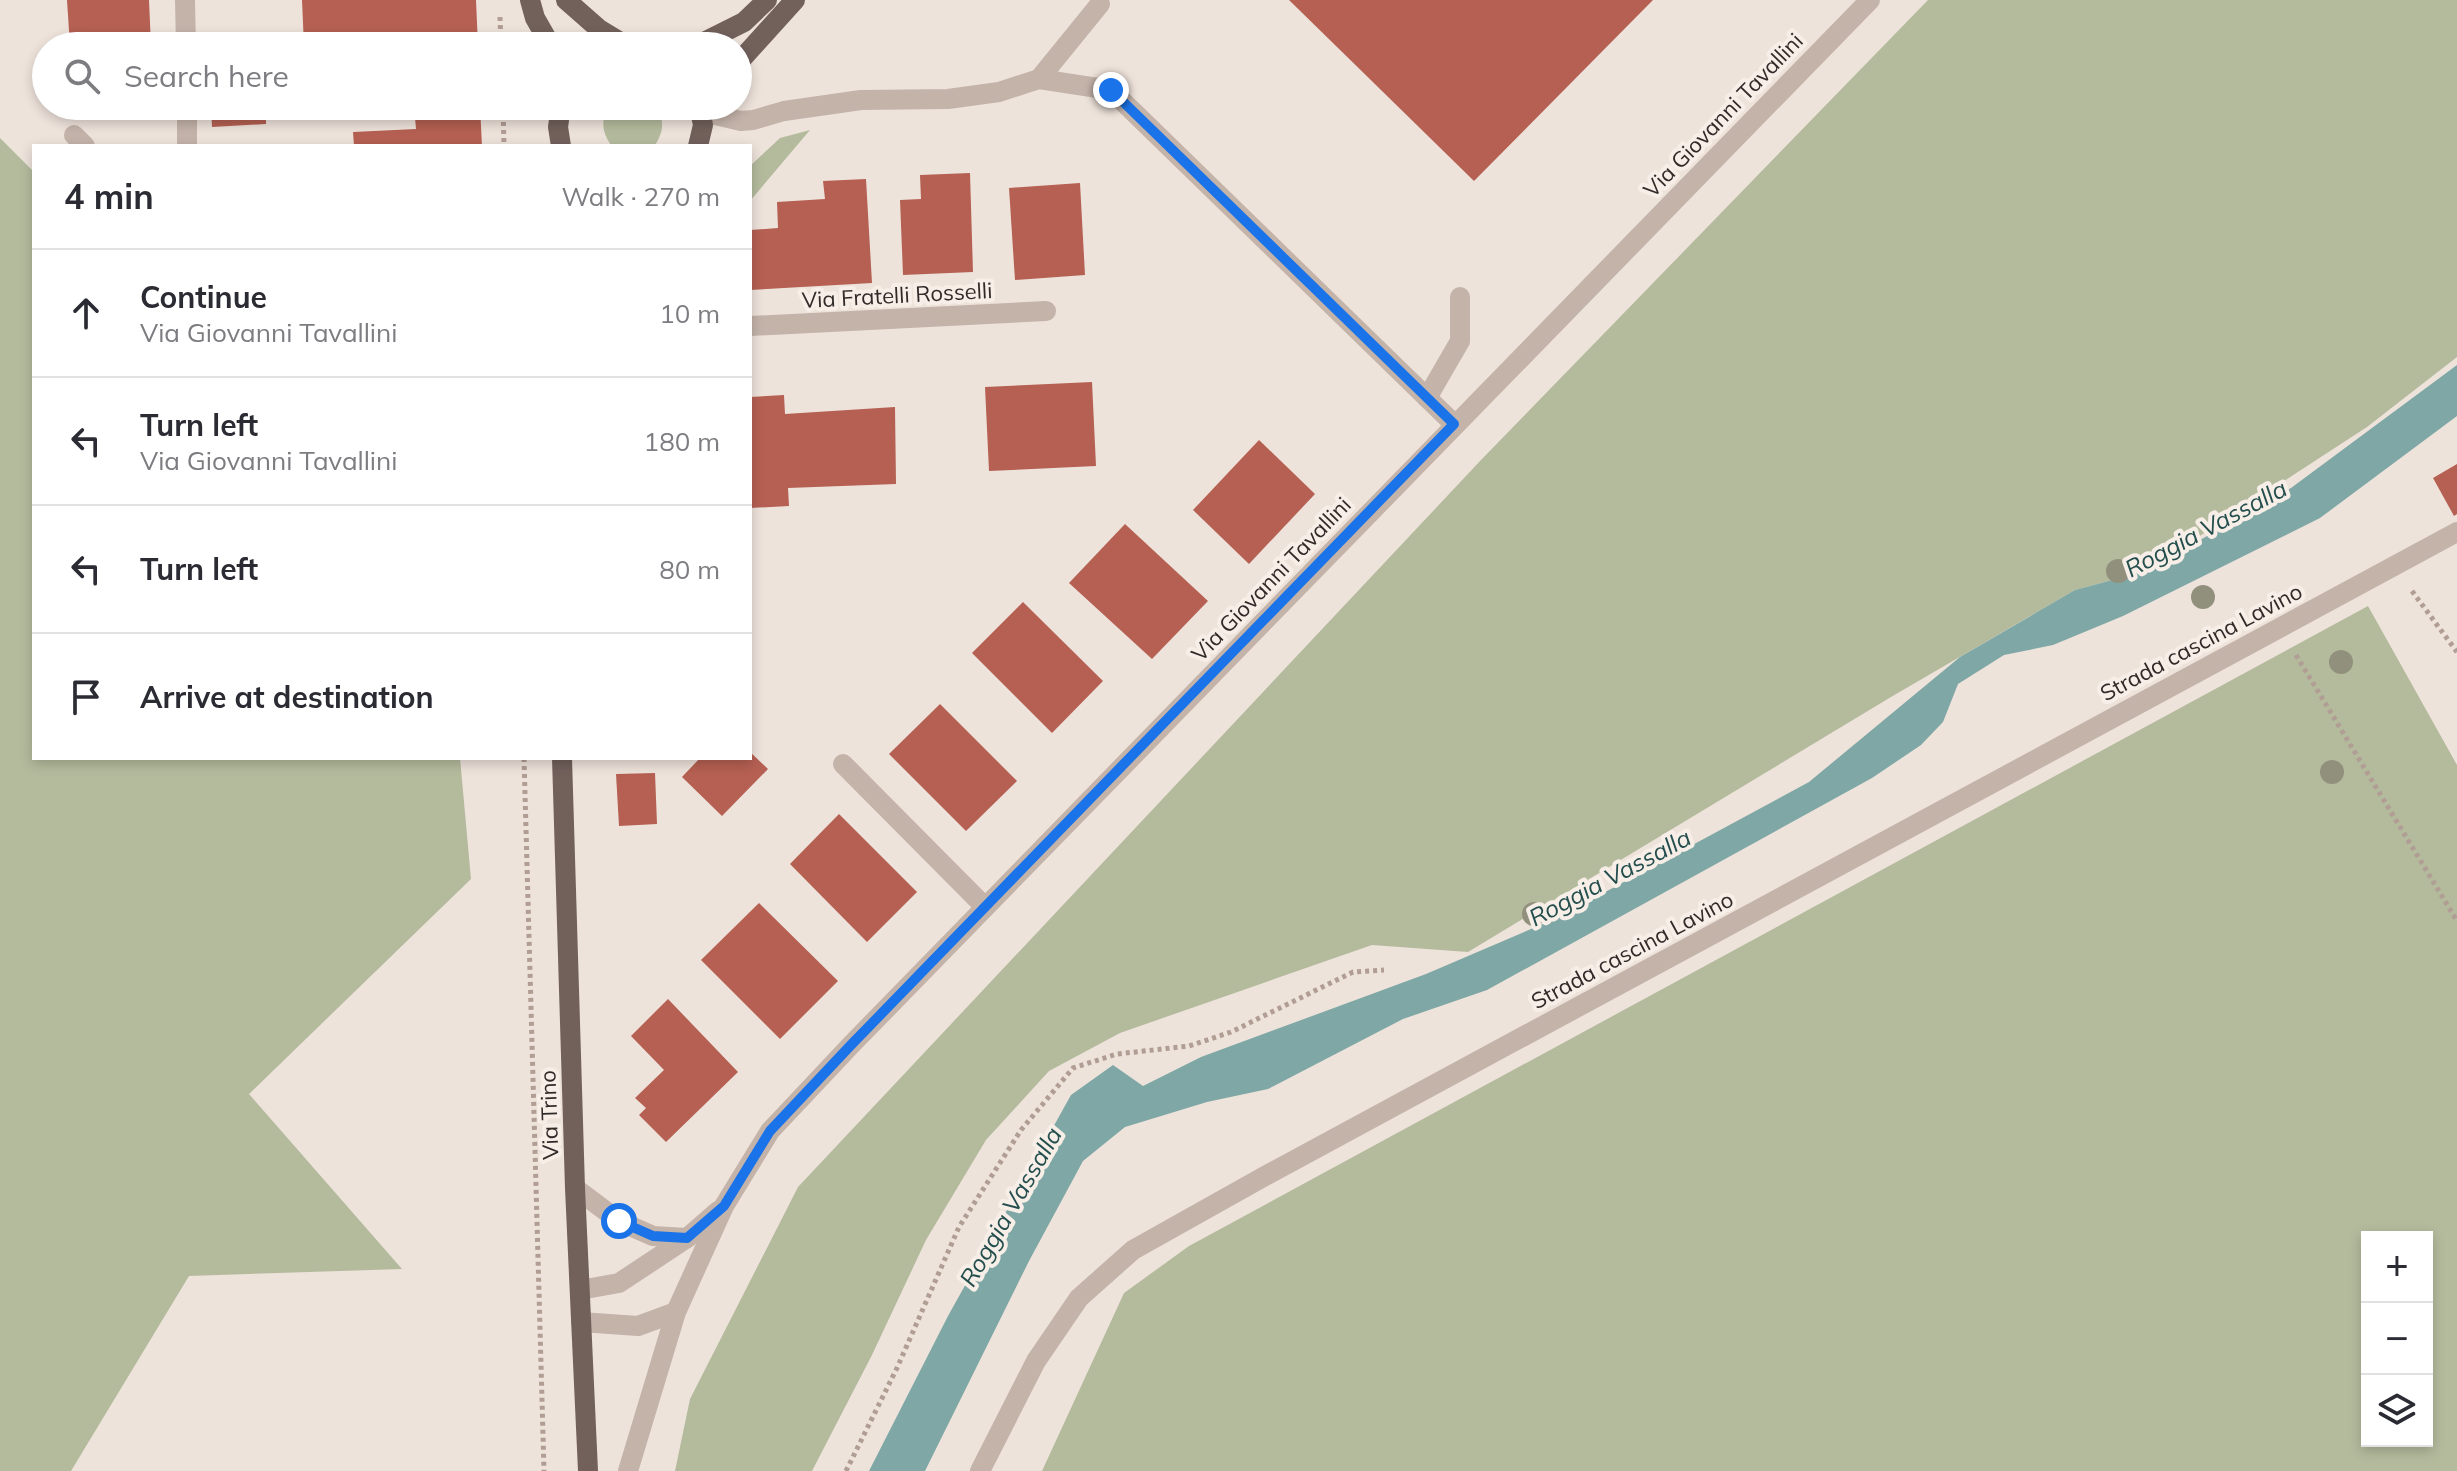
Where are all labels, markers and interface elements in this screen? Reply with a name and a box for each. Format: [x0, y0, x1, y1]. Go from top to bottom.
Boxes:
street label: Via Giovanni Tavallini [1637, 27, 1809, 203]
search box [32, 32, 752, 120]
icon: search [60, 54, 104, 98]
text: Search here [124, 57, 289, 95]
route end [1093, 72, 1129, 108]
text: 4 min [64, 175, 154, 218]
text: Walk · 270 m [561, 180, 720, 213]
street label: Via Fratelli Rosselli [801, 276, 993, 314]
text: Continue [140, 278, 267, 316]
icon: ahead [64, 291, 108, 335]
text: 10 m [659, 297, 720, 330]
text: Via Giovanni Tavallini [140, 316, 398, 349]
text: Turn left [140, 406, 258, 444]
icon: left [64, 419, 108, 463]
text: 180 m [644, 425, 720, 458]
text: Via Giovanni Tavallini [140, 444, 398, 477]
water label: Roggia Vassalla [2119, 473, 2292, 583]
street label: Via Giovanni Tavallini [1185, 491, 1357, 667]
icon: left [64, 547, 108, 591]
text: Turn left [140, 550, 258, 588]
text: 80 m [659, 553, 720, 586]
street label: Strada cascina Lavino [2095, 577, 2307, 707]
icon: arrive [64, 675, 108, 719]
text: Arrive at destination [140, 678, 434, 716]
water label: Roggia Vassalla [1523, 822, 1696, 932]
street label: Strada cascina Lavino [1526, 885, 1738, 1015]
street label: Via Trino [533, 1070, 565, 1160]
water label: Roggia Vassalla [952, 1121, 1068, 1292]
route start [601, 1203, 637, 1239]
map controls [2361, 1231, 2433, 1447]
button: + [2361, 1231, 2433, 1303]
button: − [2361, 1303, 2433, 1375]
button: layers [2361, 1375, 2433, 1447]

